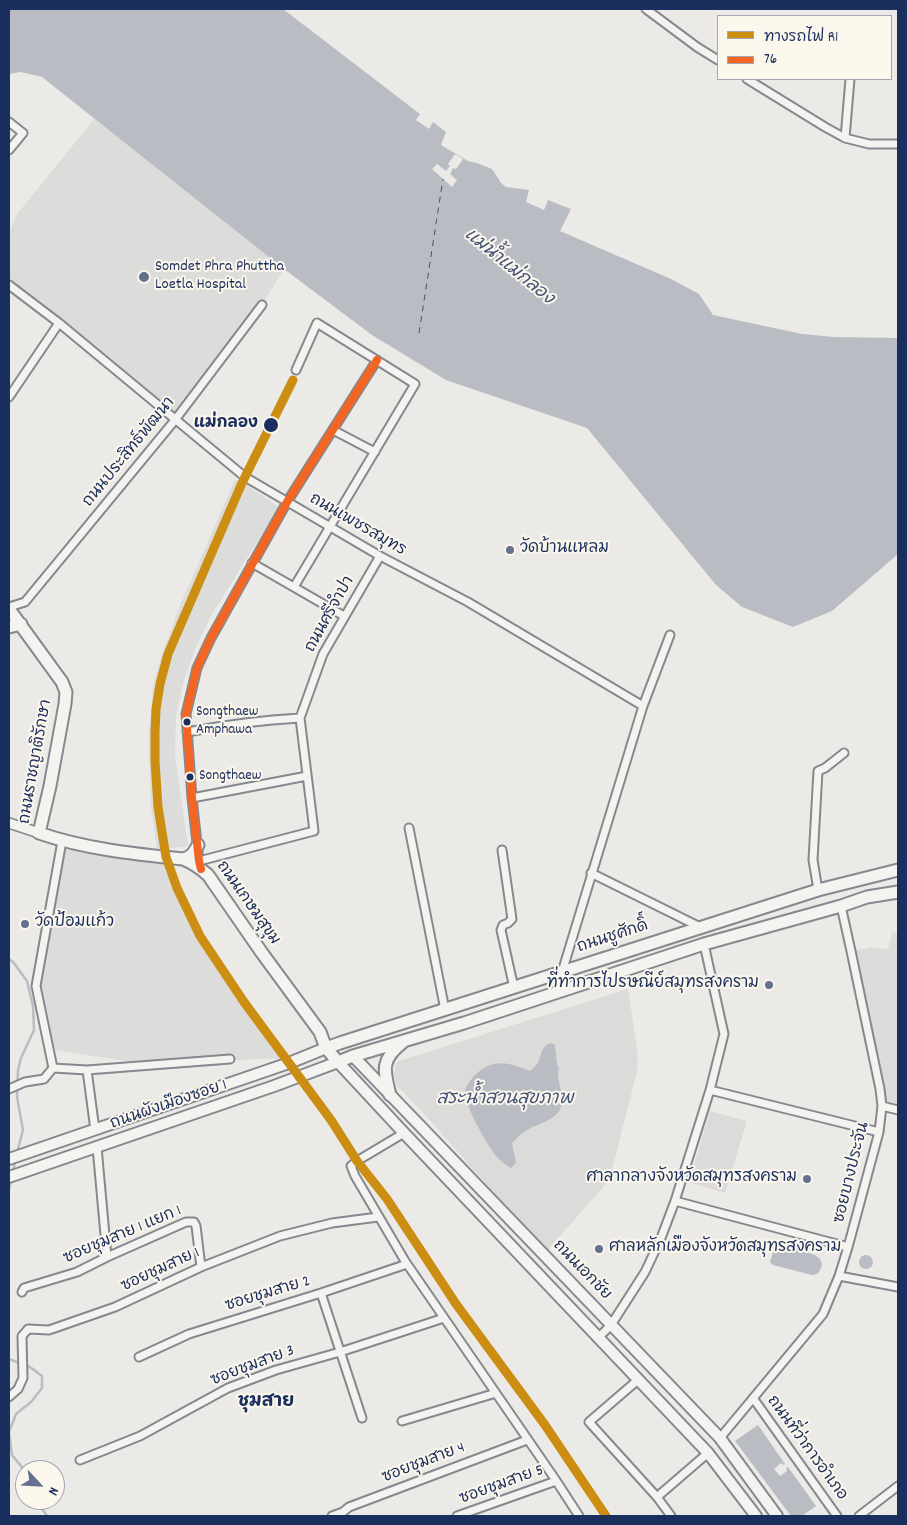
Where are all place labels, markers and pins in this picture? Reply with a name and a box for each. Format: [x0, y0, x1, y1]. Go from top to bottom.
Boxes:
place label: Somdet Phra Phuttha Loetla Hospital [155, 258, 284, 296]
marker: Somdet Phra Phuttha Loetla Hospital [137, 270, 151, 284]
place label: แม่กลอง [194, 415, 258, 435]
marker: แม่กลอง [262, 416, 280, 434]
place label: วัดบ้านแหลม [520, 540, 609, 560]
marker: วัดบ้านแหลม [504, 544, 516, 556]
place label: Songthaew Amphawa [196, 704, 258, 739]
marker: Songthaew Amphawa [182, 717, 192, 727]
place label: Songthaew [199, 768, 261, 786]
marker: Songthaew [185, 772, 195, 782]
place label: วัดป้อมแก้ว [35, 914, 114, 934]
marker: วัดป้อมแก้ว [19, 918, 31, 930]
place label: ที่ทำการไปรษณีย์สมุทรสงคราม [547, 975, 759, 995]
marker: ที่ทำการไปรษณีย์สมุทรสงคราม [763, 979, 775, 991]
place label: ศาลากลางจังหวัดสมุทรสงคราม [586, 1169, 797, 1189]
marker: ศาลากลางจังหวัดสมุทรสงคราม [801, 1173, 813, 1185]
place label: ศาลหลักเมืองจังหวัดสมุทรสงคราม [609, 1239, 841, 1259]
marker: ศาลหลักเมืองจังหวัดสมุทรสงคราม [593, 1243, 605, 1255]

